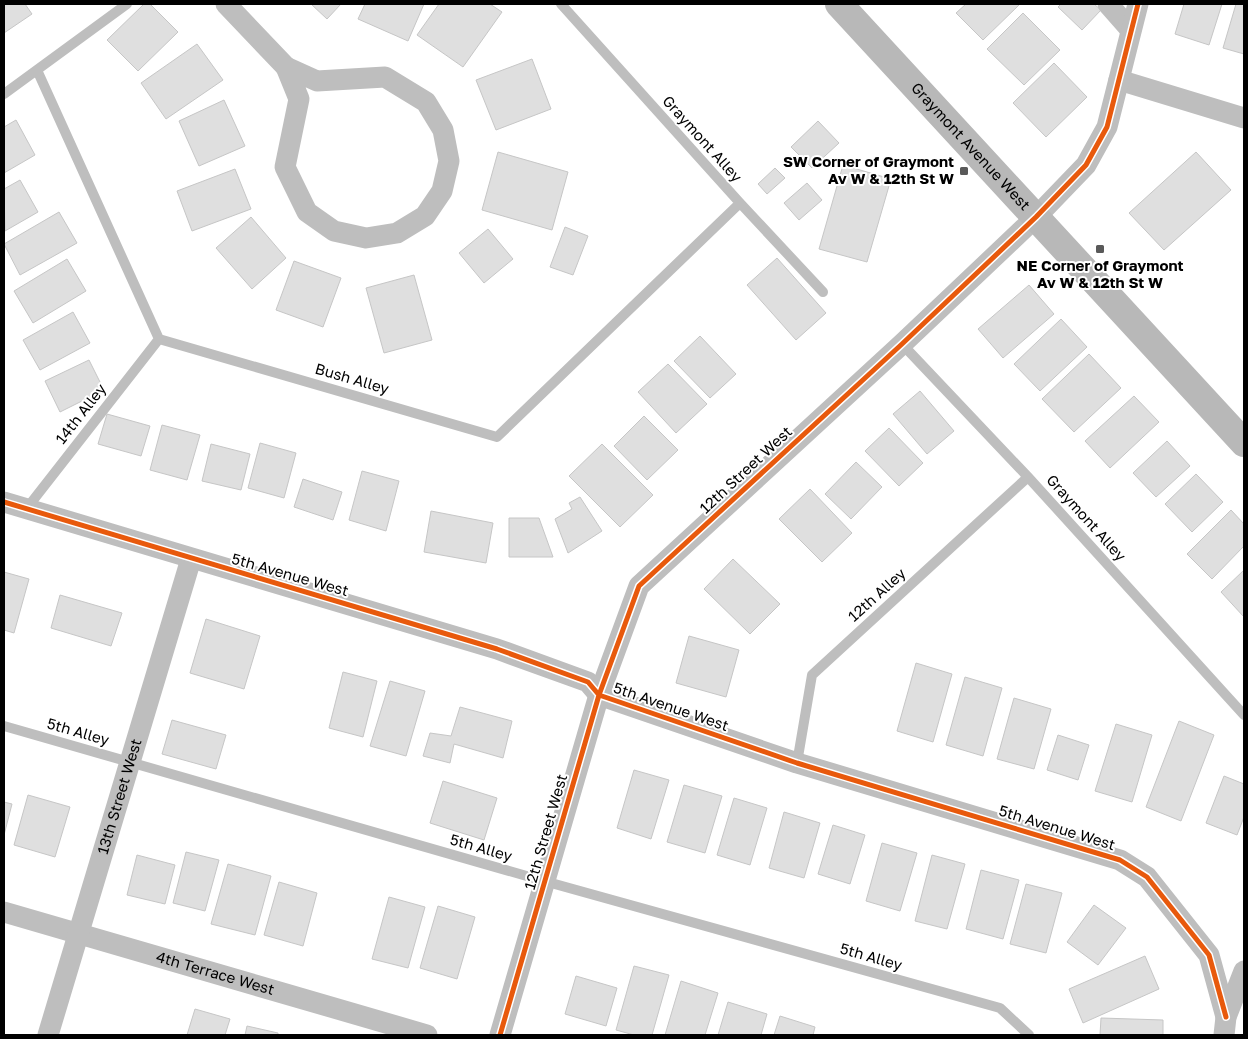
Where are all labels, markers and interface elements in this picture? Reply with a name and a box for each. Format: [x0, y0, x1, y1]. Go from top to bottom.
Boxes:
street label: Graymont Avenue West [908, 78, 1035, 213]
street label: Graymont Alley [659, 91, 747, 186]
place label: SW Corner of Graymont Av W & 12th St W [783, 152, 954, 187]
marker: SW Corner of Graymont Av W & 12th St W [958, 165, 970, 177]
marker: NE Corner of Graymont Av W & 12th St W [1094, 243, 1106, 255]
place label: NE Corner of Graymont Av W & 12th St W [1016, 256, 1184, 291]
street label: Bush Alley [313, 359, 392, 397]
street label: 14th Alley [51, 379, 110, 447]
street label: 12th Street West [695, 422, 795, 517]
street label: Graymont Alley [1043, 470, 1131, 565]
street label: 5th Avenue West [230, 549, 351, 599]
street label: 12th Alley [844, 563, 909, 625]
street label: 5th Avenue West [611, 678, 731, 734]
street label: 5th Alley [45, 714, 112, 749]
street label: 13th Street West [93, 736, 145, 856]
street label: 12th Street West [520, 772, 570, 892]
street label: 5th Avenue West [997, 801, 1118, 853]
street label: 5th Alley [448, 830, 515, 865]
street label: 5th Alley [838, 939, 905, 974]
street label: 4th Terrace West [154, 947, 277, 998]

